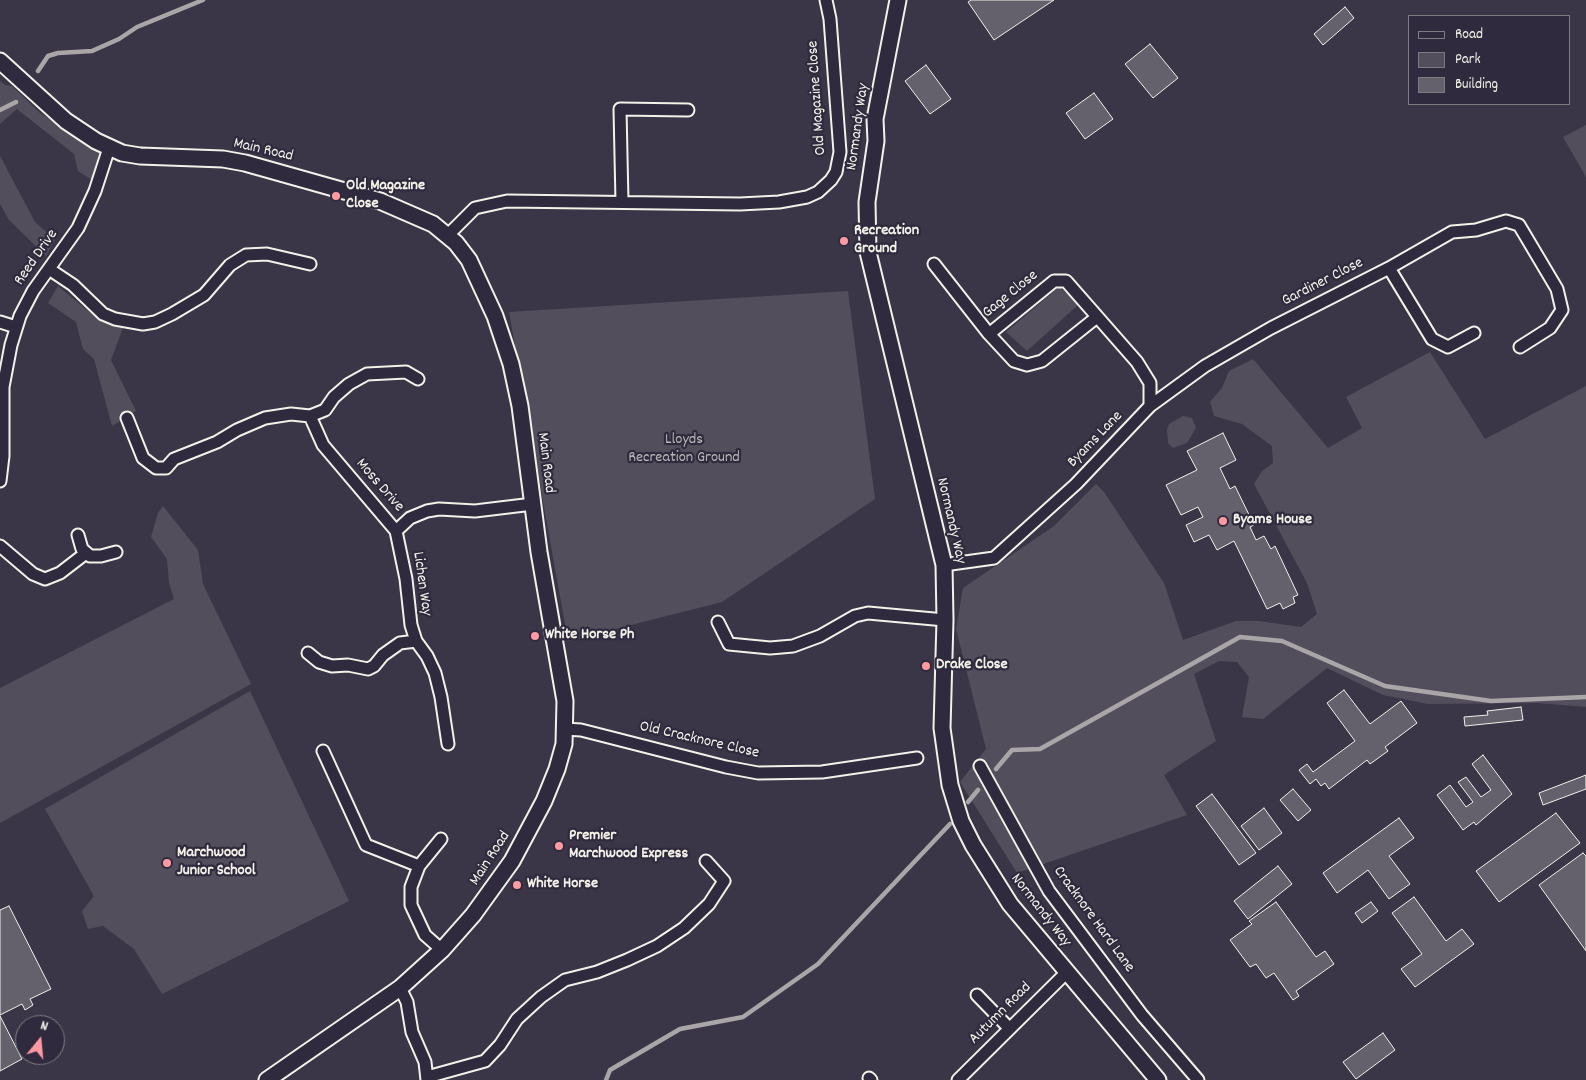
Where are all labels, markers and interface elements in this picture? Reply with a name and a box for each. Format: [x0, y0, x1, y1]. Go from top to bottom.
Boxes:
legend [1408, 15, 1571, 105]
text: Road [1455, 24, 1483, 46]
street label: Old Magazine Close [804, 40, 832, 156]
text: Park [1455, 49, 1481, 71]
text: Building [1455, 74, 1498, 96]
street label: Normandy Way [843, 82, 875, 172]
street label: Main Road [231, 135, 295, 167]
place label: Old Magazine Close [346, 177, 425, 215]
marker: Old Magazine Close [330, 190, 342, 202]
place label: Recreation Ground [854, 222, 919, 260]
street label: Reed Drive [11, 226, 63, 290]
marker: Recreation Ground [838, 235, 850, 247]
street label: Gardiner Close [1279, 254, 1367, 312]
street label: Gage Close [979, 267, 1043, 323]
street label: Byams Lane [1064, 408, 1128, 472]
park label: Lloyds Recreation Ground [628, 431, 740, 469]
street label: Main Road [532, 432, 558, 494]
street label: Moss Drive [351, 455, 407, 517]
street label: Normandy Way [931, 476, 969, 566]
place label: Byams House [1233, 511, 1312, 531]
marker: Byams House [1217, 515, 1229, 527]
street label: Lichen Way [407, 551, 435, 617]
place label: White Horse Ph [545, 626, 634, 646]
marker: White Horse Ph [529, 630, 541, 642]
place label: Drake Close [936, 656, 1008, 676]
marker: Drake Close [920, 660, 932, 672]
street label: Old Cracknore Close [637, 718, 761, 764]
place label: Premier Marchwood Express [569, 827, 688, 865]
street label: Main Road [466, 828, 516, 890]
marker: Premier Marchwood Express [553, 840, 565, 852]
place label: Marchwood Junior School [177, 844, 256, 882]
marker: Marchwood Junior School [161, 857, 173, 869]
street label: Cracknore Hard Lane [1048, 863, 1138, 977]
street label: Normandy Way [1005, 871, 1075, 951]
place label: White Horse [527, 875, 598, 895]
marker: White Horse [511, 879, 523, 891]
street label: Autumn Road [966, 979, 1036, 1049]
north arrow [15, 1015, 65, 1065]
text: N [38, 1016, 50, 1037]

